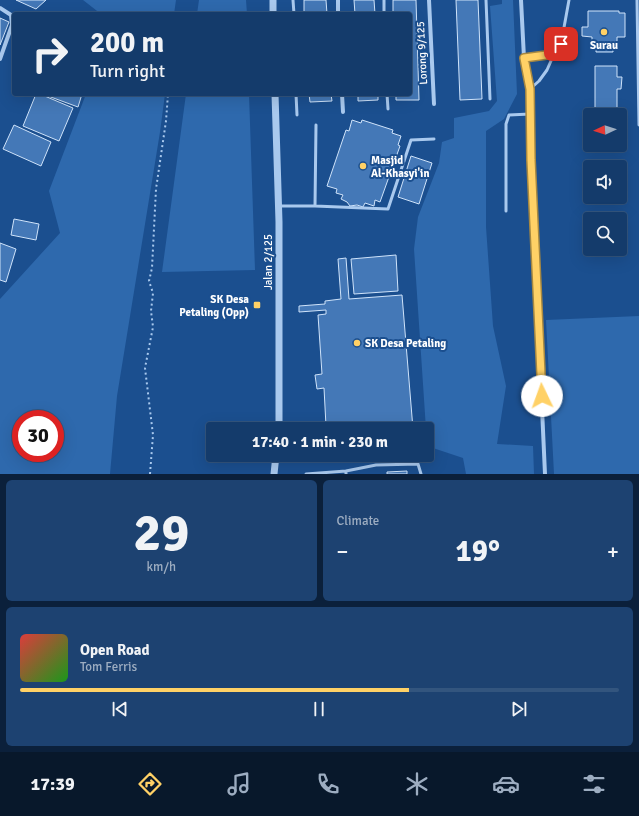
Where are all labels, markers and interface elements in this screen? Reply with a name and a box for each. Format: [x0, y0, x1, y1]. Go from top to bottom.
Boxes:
street label: Lorong 9/125 [414, 21, 430, 85]
text: 200 m [90, 26, 164, 60]
pin [544, 27, 578, 61]
marker: Surau [599, 27, 609, 37]
icon: right [24, 28, 76, 80]
icon: arrive [550, 33, 572, 55]
place label: Surau [590, 39, 618, 52]
text: Turn right [90, 60, 165, 82]
north arrow [583, 108, 627, 152]
map controls [583, 108, 627, 256]
place label: Masjid Al-Khasyi'in [371, 154, 429, 180]
button: sound [583, 160, 627, 204]
marker: Masjid Al-Khasyi'in [358, 161, 368, 171]
button: search [583, 212, 627, 256]
street label: Jalan 2/125 [262, 234, 275, 290]
place label: SK Desa Petaling (Opp) [179, 293, 249, 319]
marker: SK Desa Petaling (Opp) [252, 300, 262, 310]
place label: SK Desa Petaling [365, 337, 446, 350]
marker: SK Desa Petaling [352, 338, 362, 348]
position arrow [521, 375, 563, 417]
speed limit sign: 30 [12, 410, 64, 462]
text: 17:40 · 1 min · 230 m [252, 433, 388, 451]
text: 29 [133, 501, 189, 565]
text: Climate [337, 513, 379, 529]
text: 19° [456, 533, 500, 570]
text: − [337, 538, 348, 565]
text: + [607, 538, 619, 565]
text: km/h [147, 559, 176, 575]
text: Open Road [80, 641, 150, 659]
text: Tom Ferris [80, 659, 137, 675]
icon: previous [109, 698, 131, 720]
icon: pause [308, 698, 330, 720]
icon: next [508, 698, 530, 720]
icon: directions [136, 770, 164, 798]
icon: music [225, 770, 253, 798]
icon: phone [314, 770, 342, 798]
icon: climate [403, 770, 431, 798]
icon: car [492, 770, 520, 798]
icon: filters [580, 770, 608, 798]
text: 17:39 [30, 773, 75, 795]

